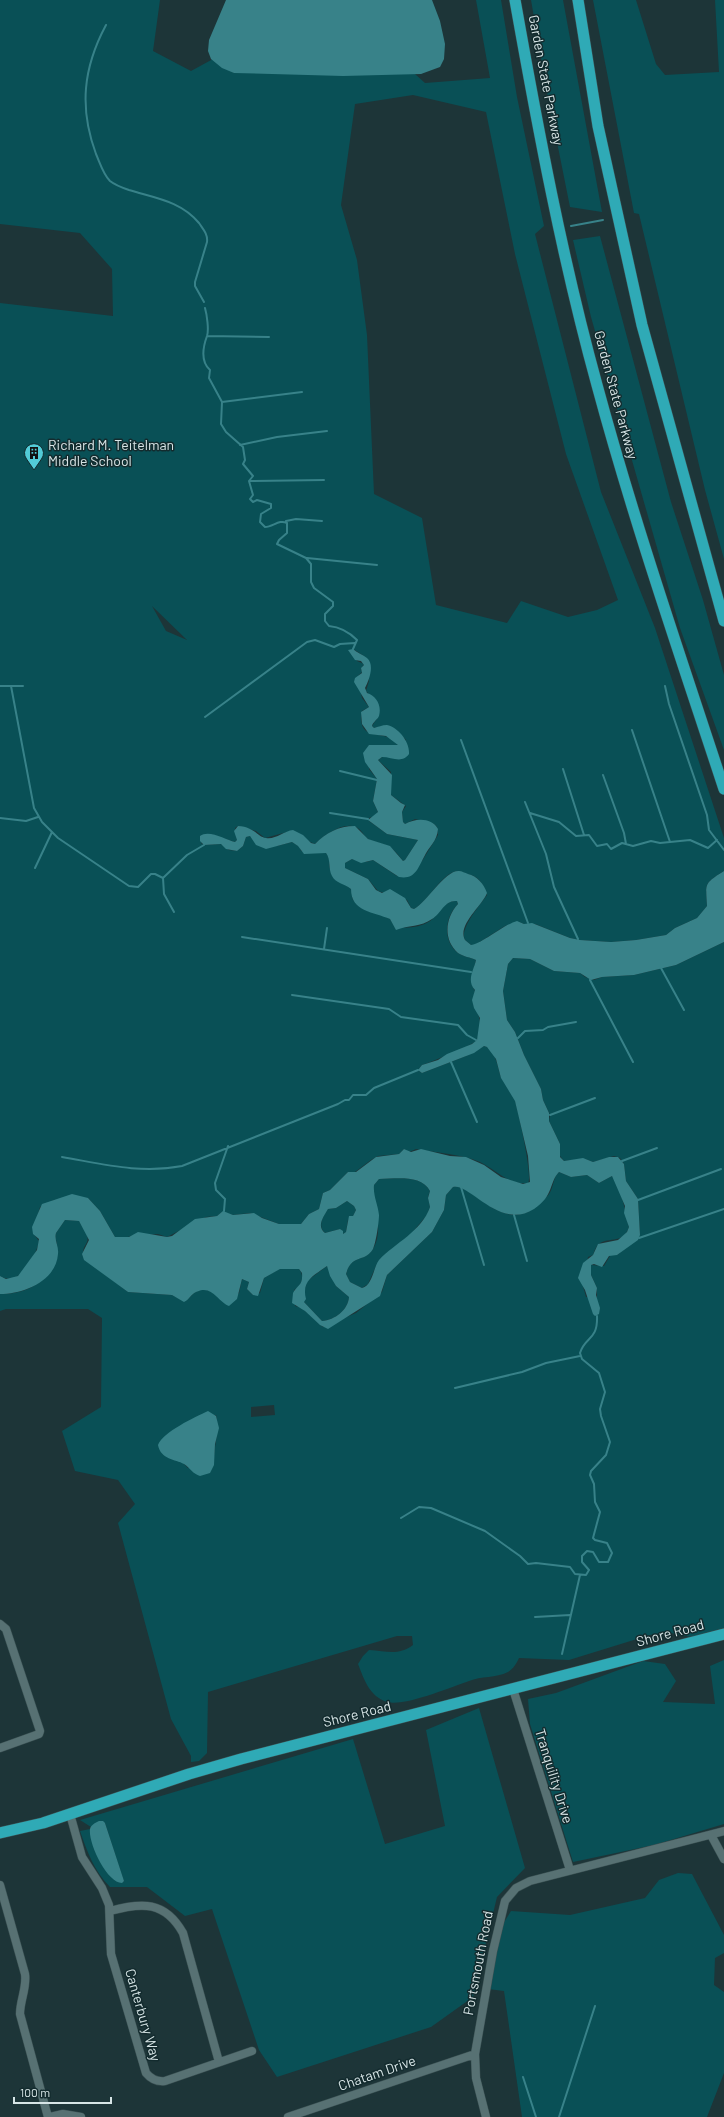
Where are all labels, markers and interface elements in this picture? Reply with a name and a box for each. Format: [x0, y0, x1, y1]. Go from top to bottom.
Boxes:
street label: Garden State Parkway [525, 13, 568, 147]
street label: Garden State Parkway [591, 329, 642, 462]
place label: Richard M. Teitelman Middle School [48, 436, 174, 469]
building icon: Richard M. Teitelman Middle School [23, 442, 45, 470]
street label: Shore Road [634, 1615, 706, 1650]
street label: Shore Road [321, 1697, 393, 1730]
street label: Tranquility Drive [532, 1726, 577, 1825]
street label: Portsmouth Road [459, 1909, 496, 2016]
street label: Canterbury Way [122, 1967, 165, 2064]
street label: Chatam Drive [336, 2051, 418, 2094]
scale bar [14, 2079, 111, 2105]
text: 100 m [20, 2085, 50, 2099]

